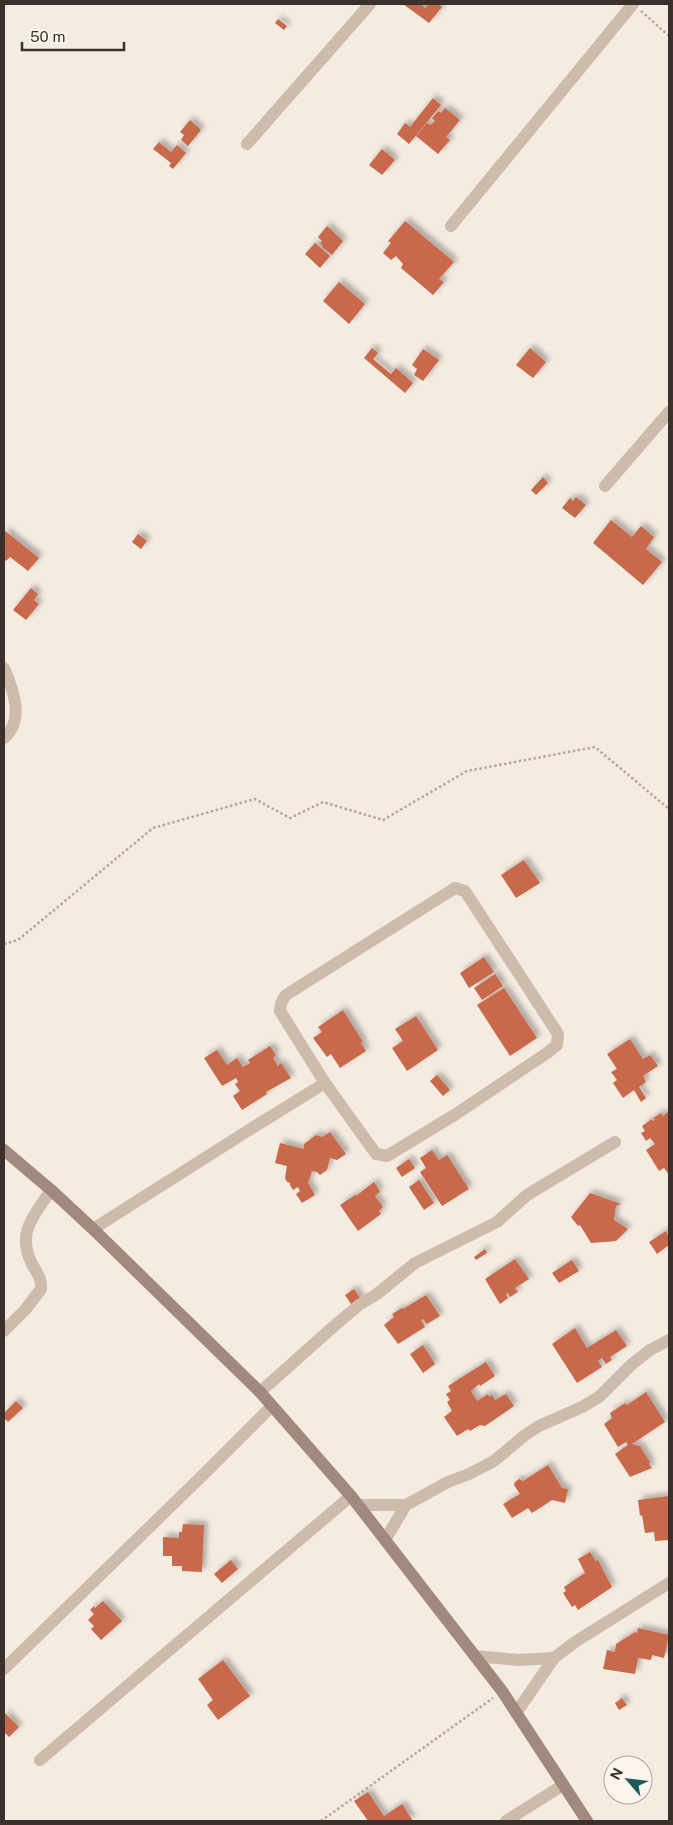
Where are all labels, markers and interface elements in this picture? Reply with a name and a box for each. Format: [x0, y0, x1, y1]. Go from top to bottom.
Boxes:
scale bar [22, 20, 125, 52]
text: 50 m [30, 28, 65, 45]
north arrow [603, 1755, 653, 1805]
text: N [607, 1765, 626, 1782]

